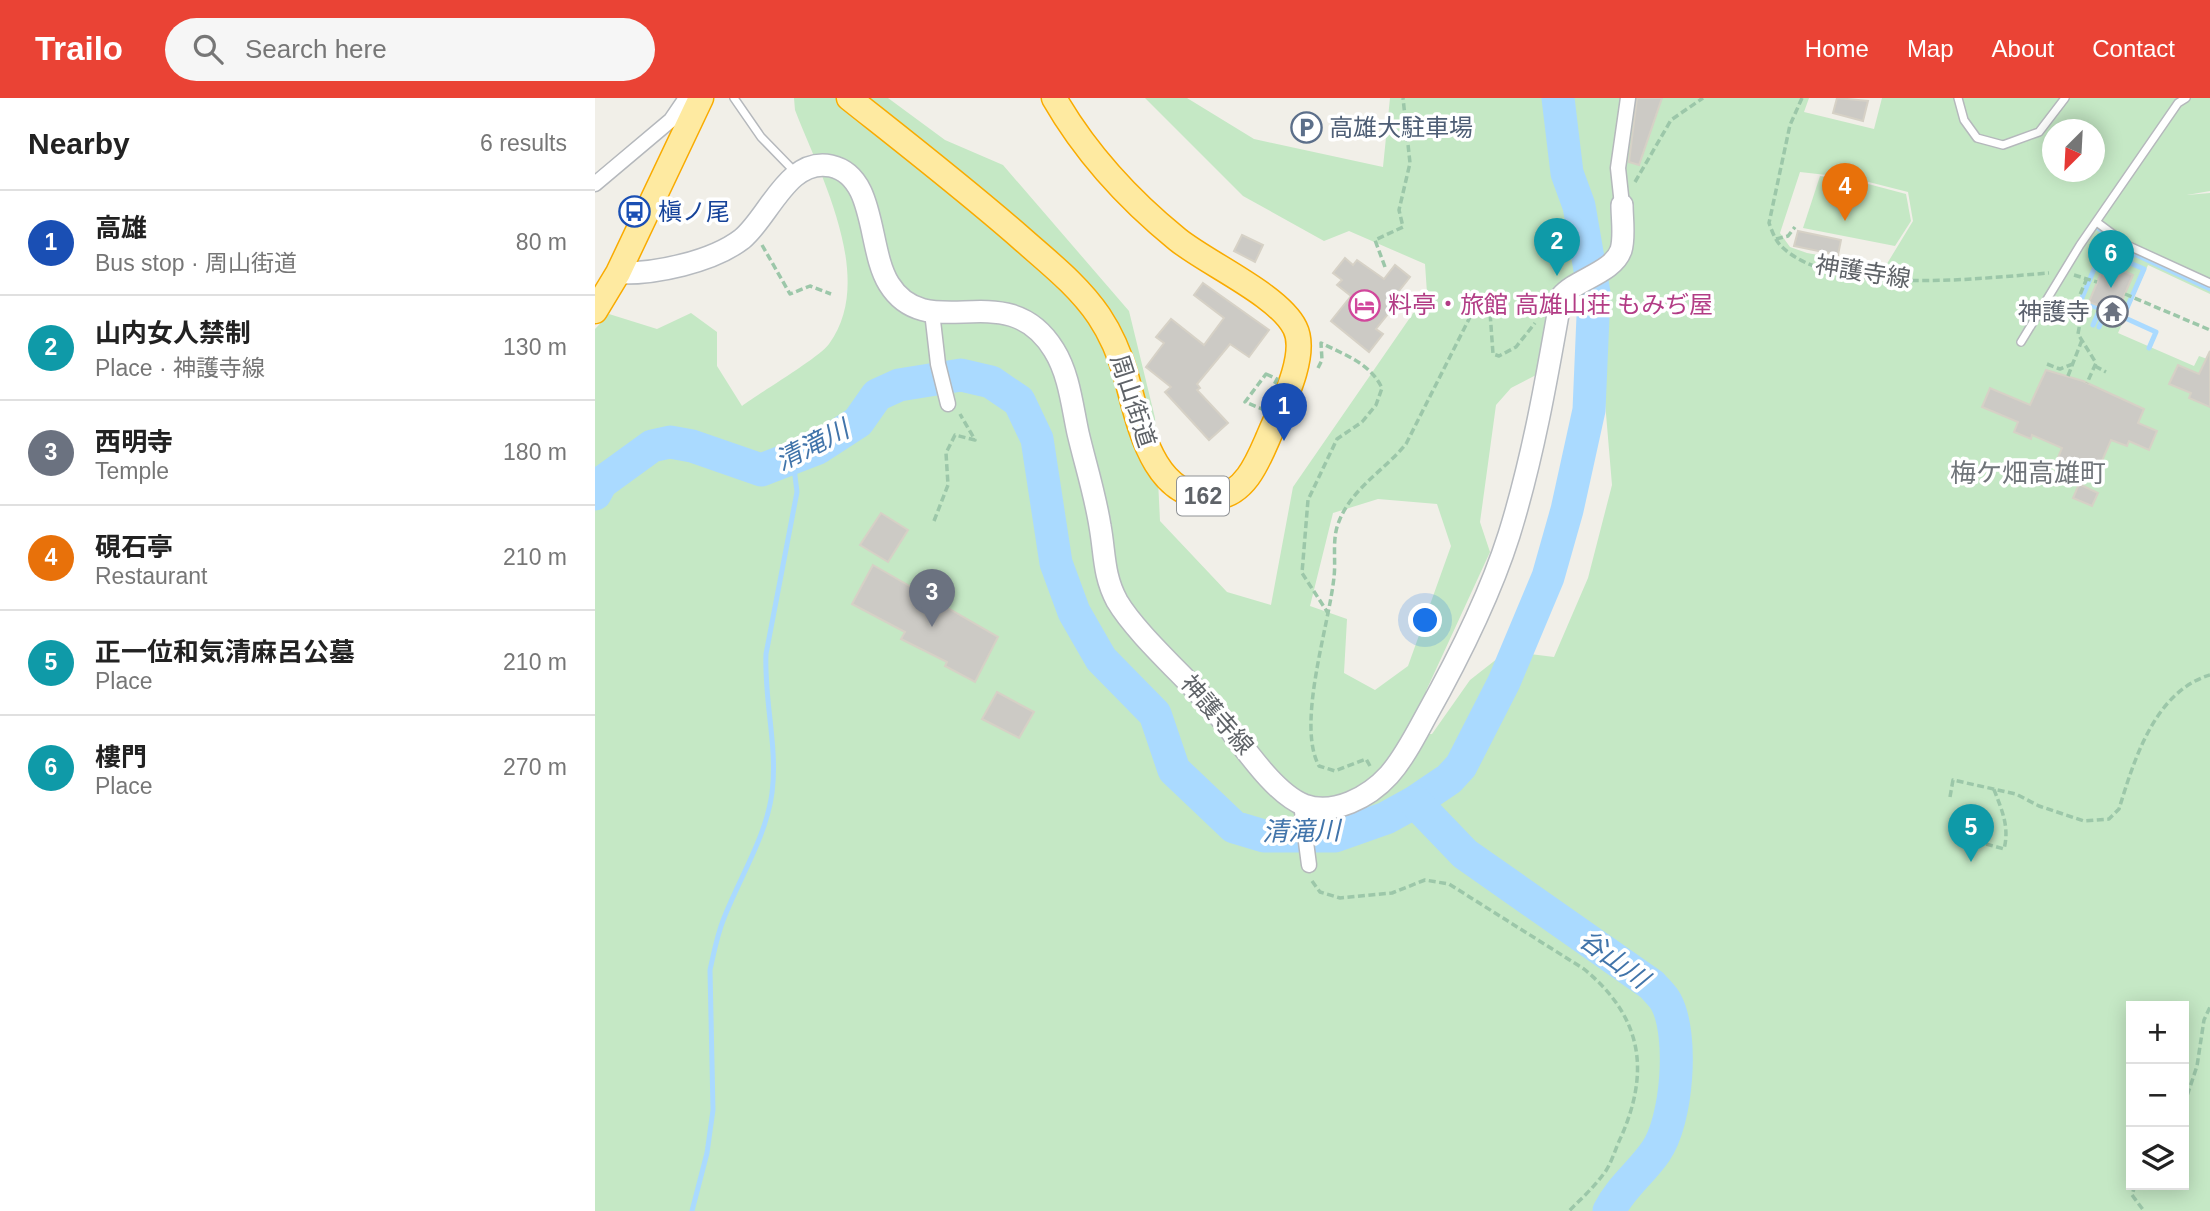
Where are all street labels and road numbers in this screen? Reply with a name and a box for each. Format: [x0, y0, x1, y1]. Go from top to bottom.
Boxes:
street label: 神護寺線 [1814, 251, 1913, 292]
street label: 周山街道 [1106, 351, 1161, 451]
road number: 162 [1177, 476, 1229, 516]
street label: 神護寺線 [1176, 670, 1259, 760]

